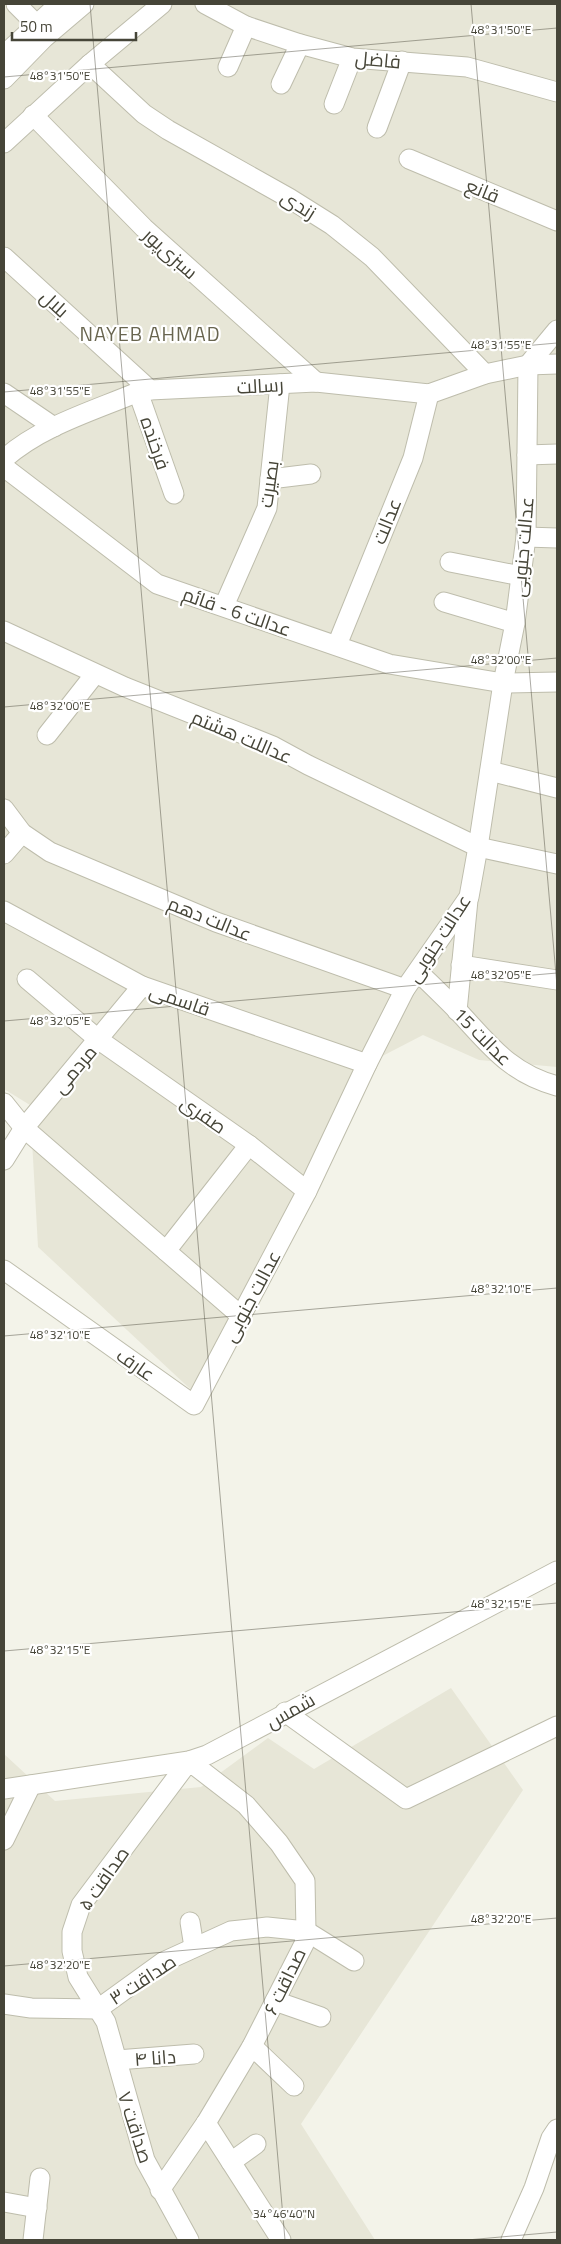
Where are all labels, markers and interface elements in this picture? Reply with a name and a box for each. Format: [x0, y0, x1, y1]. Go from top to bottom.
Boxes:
scale bar [12, 10, 136, 42]
text: 50 m [20, 15, 53, 38]
text: 48°31'50"E [471, 20, 532, 39]
street label: فاضل [354, 43, 402, 75]
text: 48°31'50"E [30, 66, 91, 85]
street label: قانع [462, 170, 504, 210]
street label: زندی [276, 182, 322, 226]
street label: سبزی‌پور [136, 220, 205, 286]
street label: بلال [34, 282, 76, 324]
district label: NAYEB AHMAD [79, 318, 221, 349]
text: 48°31'55"E [471, 335, 532, 354]
street label: رسالت [236, 369, 284, 401]
text: 48°31'55"E [30, 381, 91, 400]
street label: فرخنده [133, 412, 179, 474]
street label: بصیرت [250, 458, 286, 510]
street label: عدالت [364, 494, 408, 548]
street label: عدالت جنوبی [503, 496, 541, 598]
street label: عدالت 6 - قائم [179, 579, 295, 643]
text: 48°32'00"E [471, 650, 532, 669]
text: 48°32'00"E [30, 696, 91, 715]
street label: عداللت هشتم [187, 702, 297, 770]
street label: عدالت دهم [164, 888, 256, 948]
street label: عدالت جنوبی [398, 888, 478, 988]
text: 48°32'05"E [471, 965, 532, 984]
street label: قاسمی [146, 975, 214, 1023]
street label: عدالت 15 [447, 1000, 519, 1072]
text: 48°32'05"E [30, 1011, 91, 1030]
street label: مردمی [45, 1038, 103, 1100]
street label: صفری [175, 1088, 233, 1140]
street label: عدالت جنوبی [215, 1245, 287, 1347]
text: 48°32'10"E [471, 1279, 532, 1298]
text: 48°32'10"E [30, 1325, 91, 1344]
street label: عارف [111, 1340, 161, 1388]
text: 48°32'15"E [471, 1594, 532, 1613]
text: 48°32'15"E [30, 1640, 91, 1659]
street label: شمس [260, 1685, 320, 1735]
street label: صداقت ۵ [70, 1840, 136, 1916]
text: 48°32'20"E [471, 1909, 532, 1928]
street label: صداقت ۶ [255, 1943, 313, 2019]
street label: صداقت ۳ [103, 1946, 181, 2012]
text: 48°32'20"E [30, 1955, 91, 1974]
street label: دانا ۴ [133, 2041, 177, 2073]
street label: صداقت ۷ [111, 2087, 161, 2167]
text: 34°46'40"N [253, 2204, 315, 2223]

